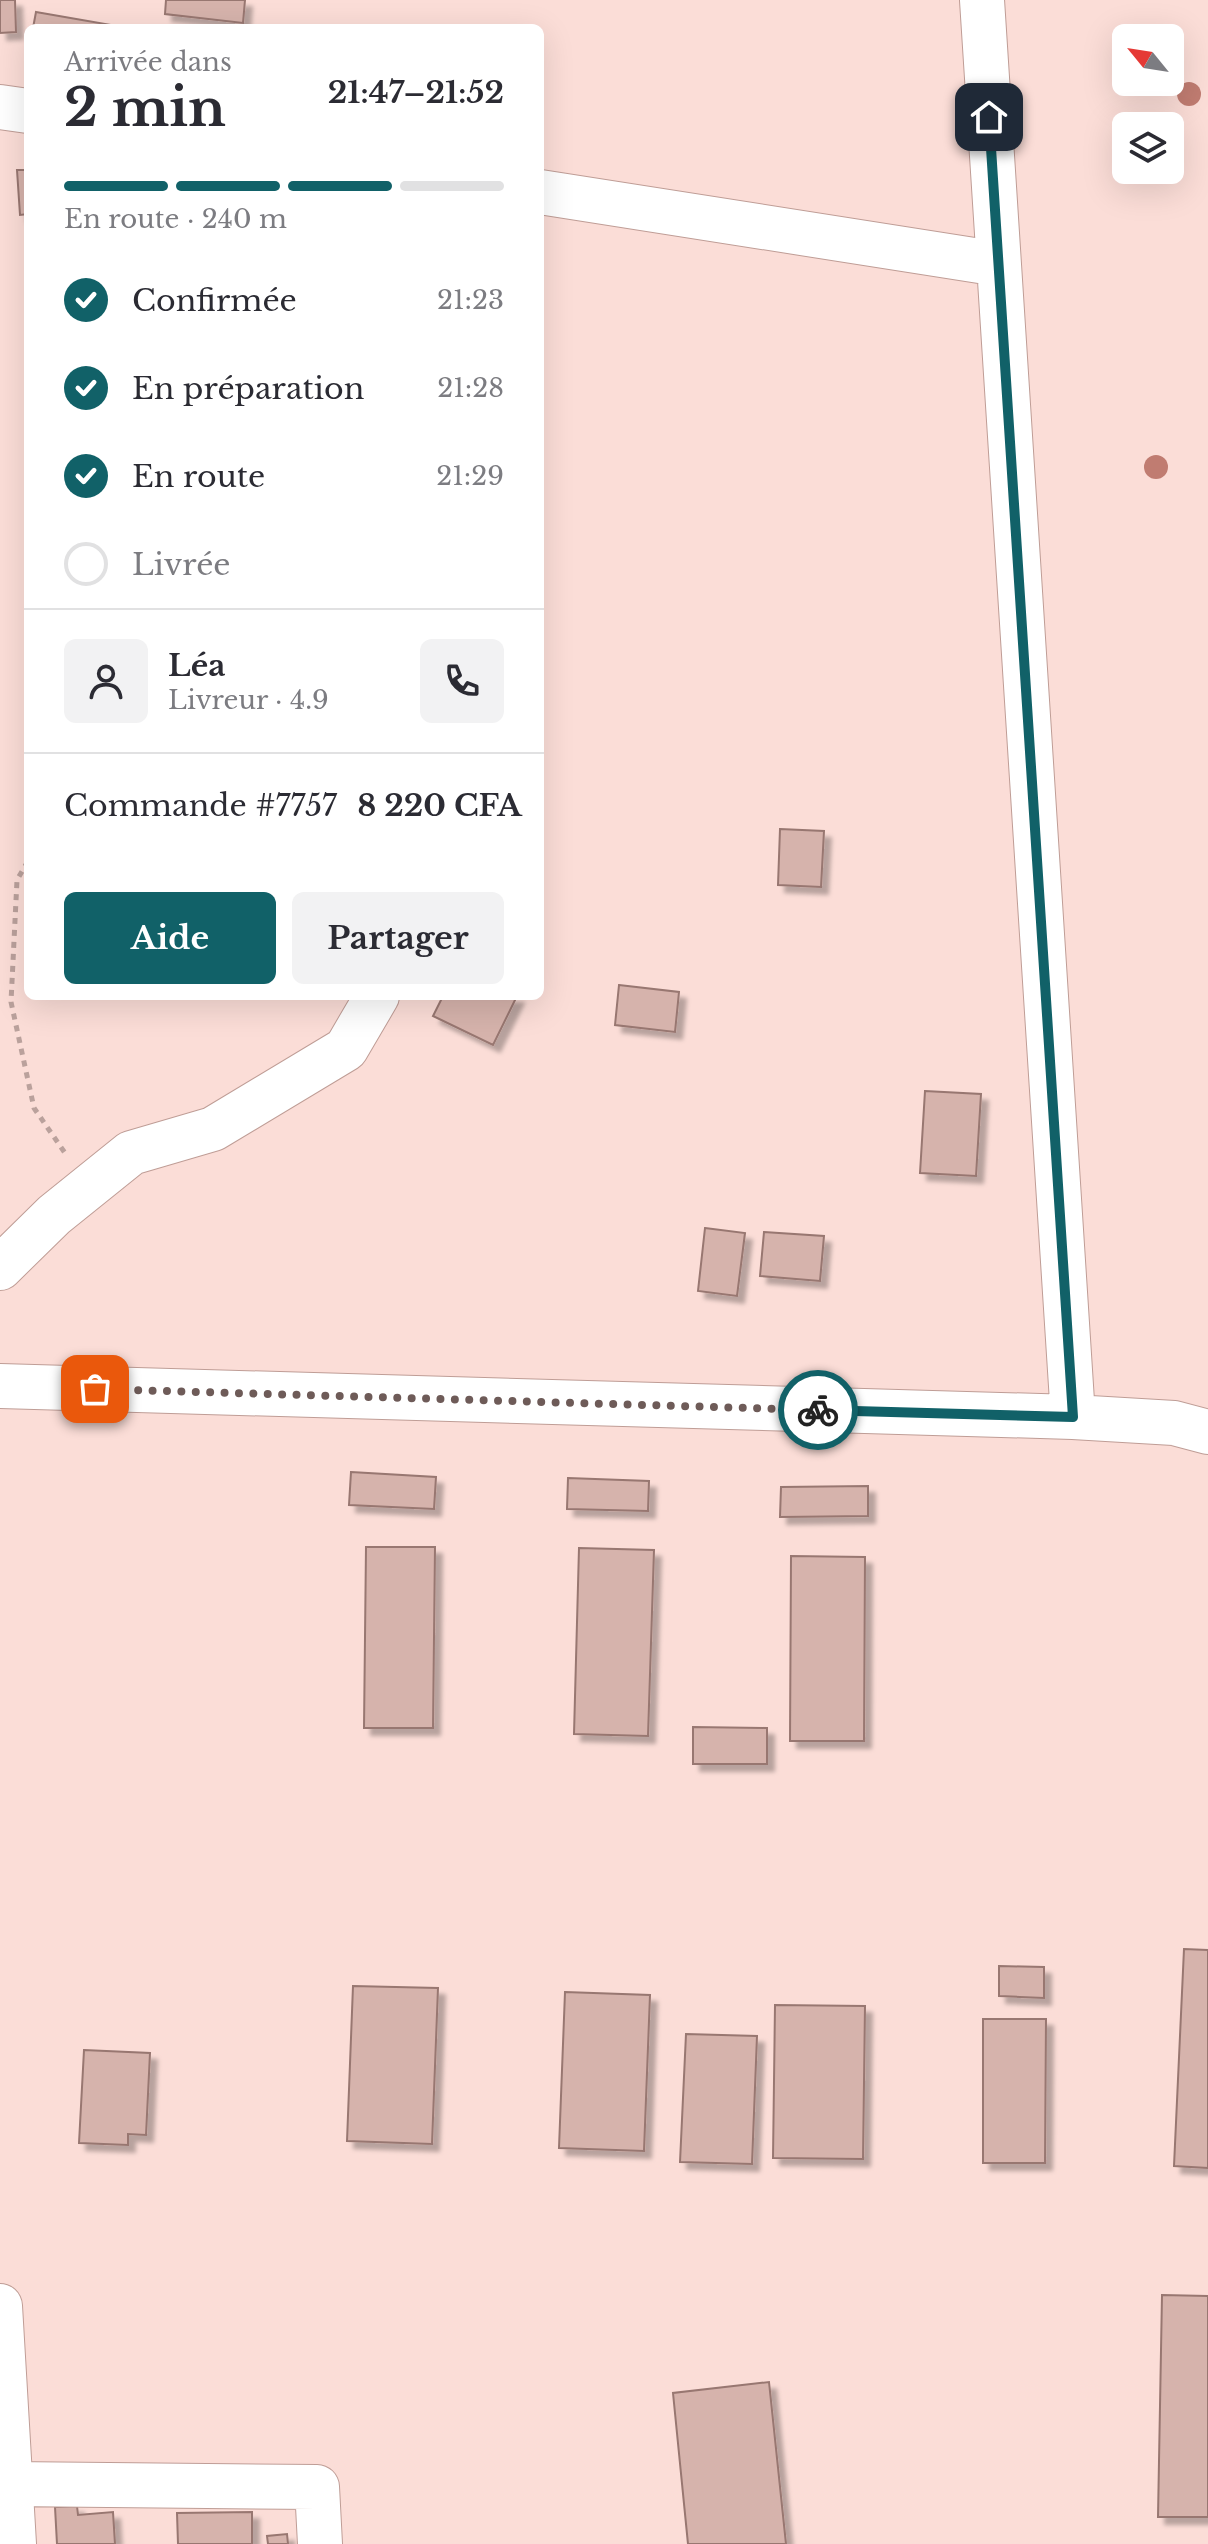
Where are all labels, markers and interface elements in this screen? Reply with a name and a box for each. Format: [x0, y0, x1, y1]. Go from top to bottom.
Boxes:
north arrow [1112, 24, 1184, 96]
map controls [1112, 24, 1184, 184]
text: Arrivée dans [64, 46, 232, 78]
text: 21:47–21:52 [328, 74, 504, 111]
text: 2 min [64, 76, 226, 140]
pin [955, 83, 1023, 151]
icon: home [967, 95, 1011, 139]
button: layers [1112, 112, 1184, 184]
text: En route · 240 m [64, 203, 287, 235]
icon: check [64, 278, 108, 322]
text: Confirmée [132, 282, 297, 319]
text: 21:23 [437, 284, 504, 316]
icon: check [64, 366, 108, 410]
text: En préparation [132, 370, 364, 407]
text: 21:28 [437, 372, 504, 404]
icon: check [64, 454, 108, 498]
text: En route [132, 458, 265, 495]
text: 21:29 [436, 460, 504, 492]
text: Livrée [132, 546, 231, 583]
button: person [64, 639, 148, 723]
button: phone [420, 639, 504, 723]
text: Léa [168, 647, 225, 684]
text: Livreur · 4.9 [168, 684, 329, 716]
text: Commande #7757 [64, 787, 337, 824]
text: 8 220 CFA [357, 787, 522, 824]
button: Aide [64, 892, 276, 984]
button: Partager [292, 892, 504, 984]
pin [61, 1355, 129, 1423]
icon: bag [73, 1367, 117, 1411]
courier [778, 1370, 858, 1450]
icon: bike [796, 1388, 840, 1432]

